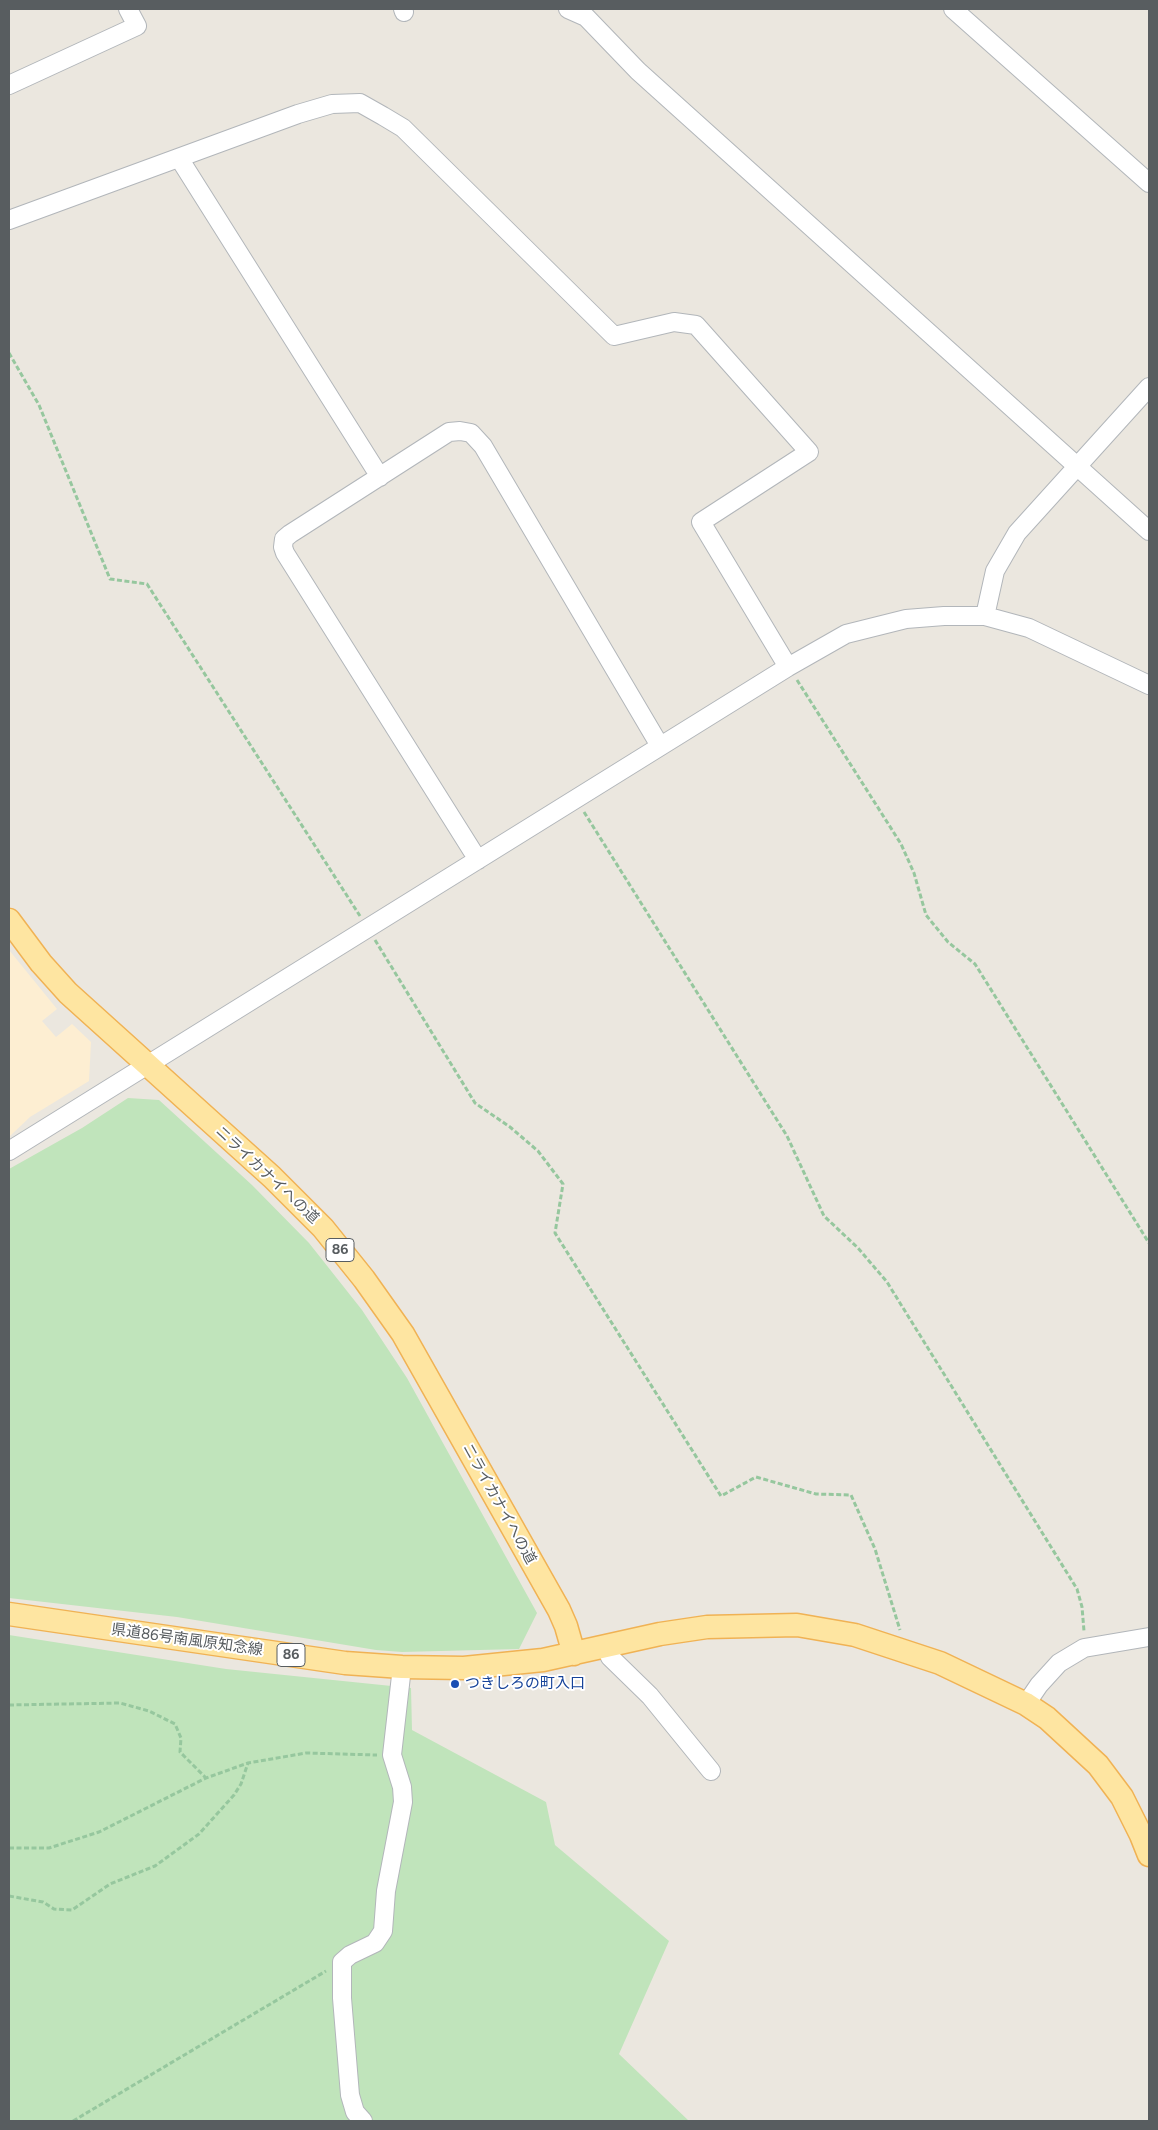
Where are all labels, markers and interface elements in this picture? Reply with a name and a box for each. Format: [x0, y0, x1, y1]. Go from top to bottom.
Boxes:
street label: ニライカナイへの道 [211, 1122, 323, 1228]
road number: 86 [326, 1238, 354, 1262]
street label: ニライカナイへの道 [458, 1441, 540, 1567]
street label: 県道86号南風原知念線 [110, 1620, 264, 1660]
road number: 86 [277, 1644, 305, 1666]
place label: つきしろの町入口 [465, 1675, 585, 1693]
marker: つきしろの町入口 [449, 1678, 461, 1690]

